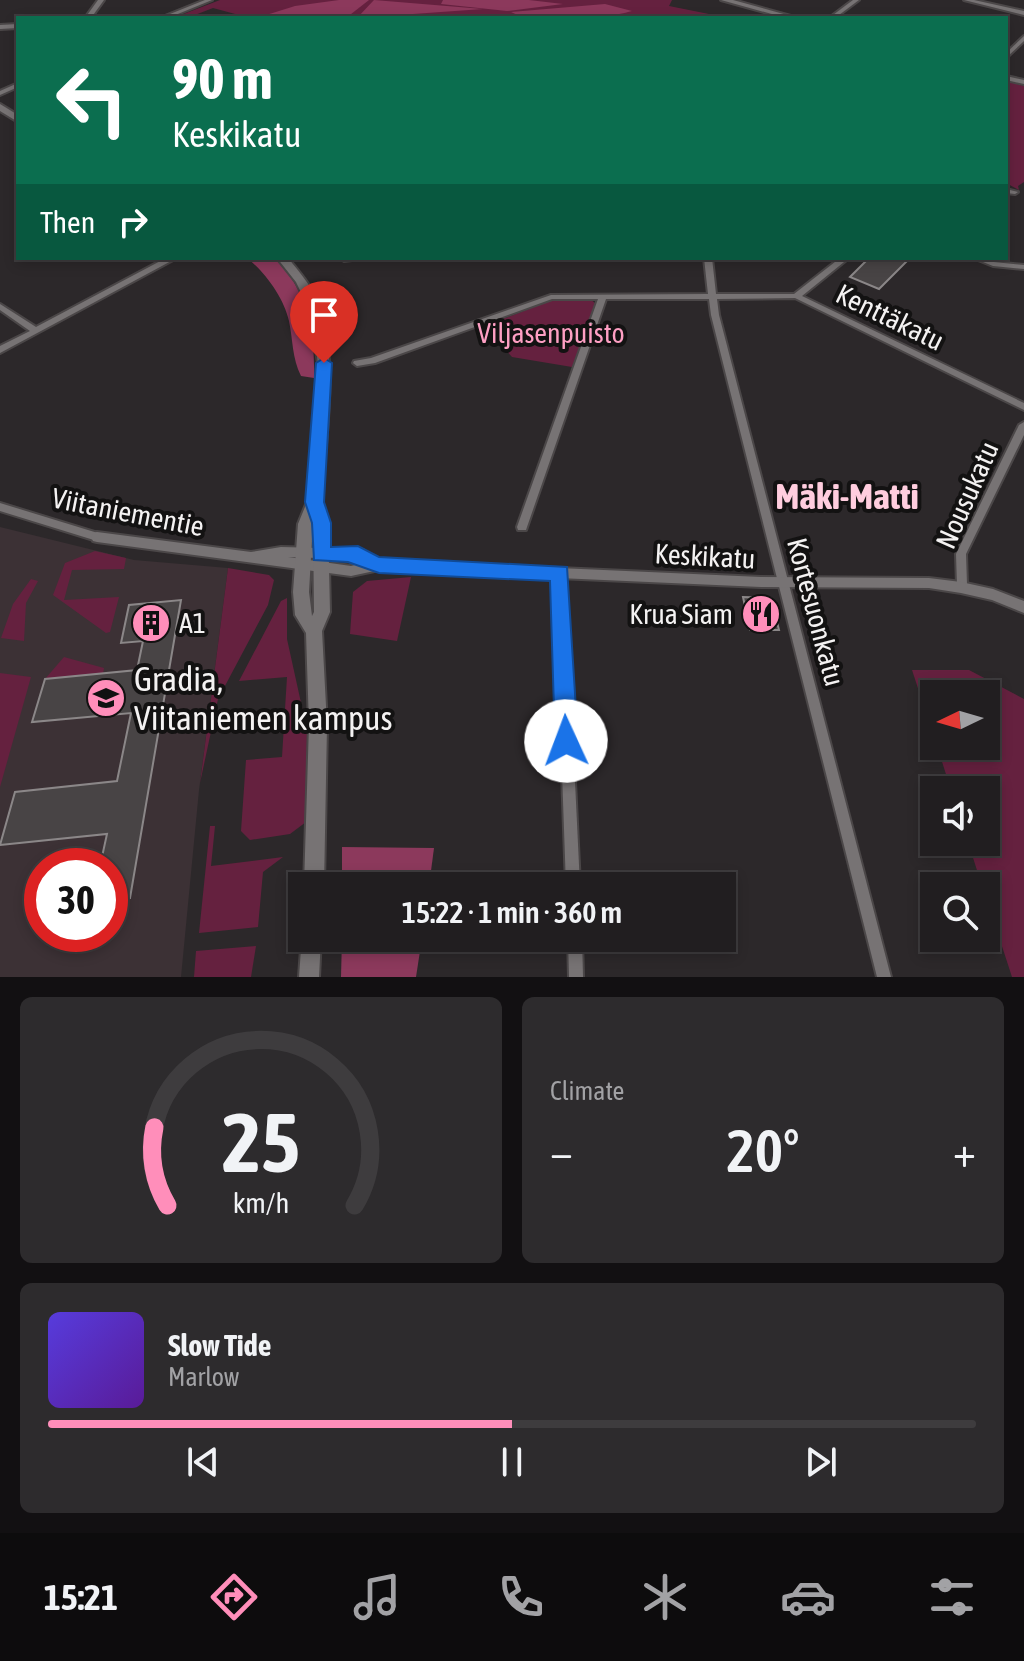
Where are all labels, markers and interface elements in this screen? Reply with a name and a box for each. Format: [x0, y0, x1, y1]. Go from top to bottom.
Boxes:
text: 90 m [172, 47, 273, 111]
icon: left [40, 48, 144, 152]
text: Keskikatu [172, 113, 301, 155]
icon: right [111, 200, 155, 244]
text: Then [40, 205, 95, 239]
street label: Kenttäkatu [831, 277, 949, 357]
pin [290, 281, 358, 363]
icon: arrive [302, 293, 346, 337]
park label: Viljasenpuisto [477, 317, 625, 349]
street label: Nousukatu [929, 437, 1005, 553]
district label: Mäki-Matti [775, 475, 919, 517]
street label: Viitaniementie [49, 482, 207, 542]
street label: Kortesuonkatu [781, 535, 851, 689]
street label: Keskikatu [654, 537, 756, 575]
restaurant icon: Krua Siam [740, 593, 782, 635]
place label: Krua Siam [629, 598, 733, 630]
building icon: A1 [130, 602, 172, 644]
place label: A1 [179, 607, 206, 639]
place label: Gradia, Viitaniemen kampus [134, 659, 393, 737]
school or university icon: Gradia, Viitaniemen kampus [85, 677, 127, 719]
north arrow [920, 680, 1000, 760]
map controls [920, 680, 1000, 952]
position arrow [524, 699, 608, 783]
button: sound [920, 776, 1000, 856]
speed limit sign: 30 [24, 848, 128, 952]
button: search [920, 872, 1000, 952]
text: 15:22 · 1 min · 360 m [402, 895, 622, 929]
text: Climate [550, 1076, 624, 1106]
text: 25 [222, 1094, 300, 1190]
text: 20° [727, 1116, 799, 1185]
text: − [550, 1126, 573, 1176]
text: + [953, 1126, 976, 1176]
text: km/h [233, 1186, 289, 1219]
text: Slow Tide [168, 1328, 271, 1362]
text: Marlow [168, 1362, 239, 1392]
icon: previous [181, 1440, 225, 1484]
icon: pause [490, 1440, 534, 1484]
icon: next [799, 1440, 843, 1484]
icon: directions [206, 1569, 262, 1625]
icon: music [349, 1569, 405, 1625]
icon: phone [493, 1569, 549, 1625]
icon: climate [637, 1569, 693, 1625]
icon: car [780, 1569, 836, 1625]
icon: filters [924, 1569, 980, 1625]
text: 15:21 [44, 1576, 118, 1618]

